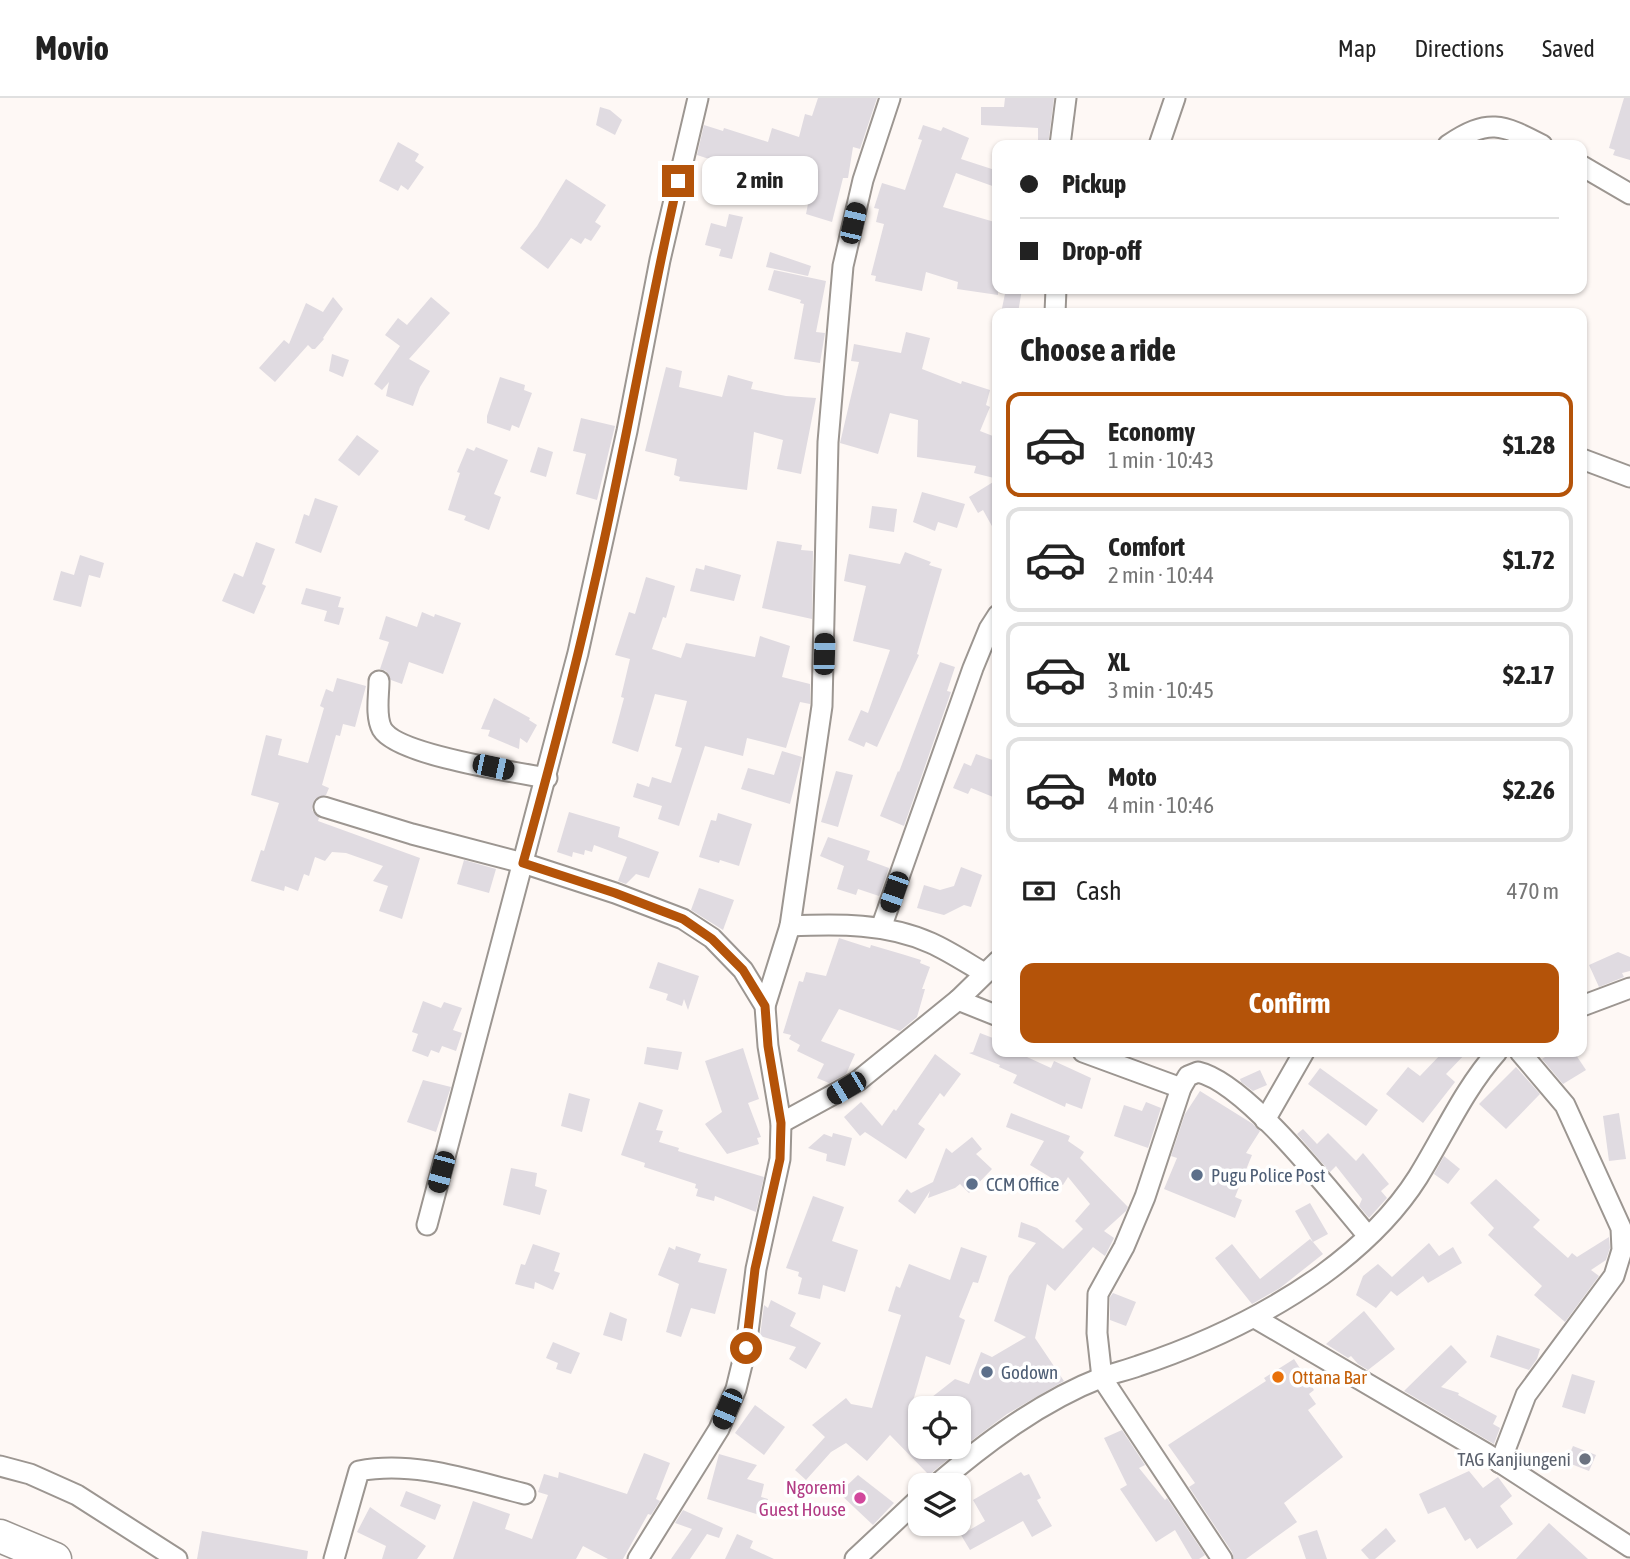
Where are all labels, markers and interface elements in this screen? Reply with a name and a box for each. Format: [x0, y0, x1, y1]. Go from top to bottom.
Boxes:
text: Movio [35, 29, 109, 67]
text: Map [1338, 35, 1376, 62]
text: Directions [1414, 35, 1504, 62]
text: Saved [1542, 35, 1595, 62]
callout: 2 min [702, 156, 818, 206]
route end [662, 165, 694, 197]
text: 2 min [737, 167, 783, 193]
text: Pickup [1062, 169, 1126, 199]
car [839, 200, 868, 246]
text: Drop-off [1062, 236, 1142, 266]
text: Choose a ride [1020, 331, 1176, 368]
icon: car [1024, 413, 1087, 476]
text: Economy [1108, 417, 1195, 447]
text: $1.28 [1503, 430, 1555, 460]
text: 1 min · 10:43 [1108, 447, 1214, 473]
icon: car [1024, 528, 1087, 591]
text: Comfort [1108, 532, 1185, 562]
text: $1.72 [1503, 545, 1555, 575]
text: 2 min · 10:44 [1108, 562, 1214, 588]
car [813, 633, 836, 675]
icon: car [1024, 643, 1087, 706]
text: XL [1108, 647, 1130, 677]
text: $2.17 [1503, 660, 1555, 690]
text: 3 min · 10:45 [1108, 677, 1214, 703]
car [471, 752, 516, 782]
icon: car [1024, 758, 1087, 821]
text: Moto [1108, 762, 1157, 792]
text: $2.26 [1503, 775, 1555, 805]
text: 4 min · 10:46 [1108, 792, 1214, 818]
car [878, 869, 911, 915]
icon: cash [1020, 872, 1058, 910]
text: Cash [1076, 876, 1122, 906]
text: 470 m [1507, 878, 1559, 904]
button: Confirm [1020, 963, 1559, 1043]
car [823, 1068, 870, 1108]
car [426, 1149, 457, 1195]
place label: Pugu Police Post [1211, 1164, 1325, 1186]
marker: Pugu Police Post [1189, 1167, 1205, 1183]
place label: CCM Office [986, 1173, 1059, 1195]
marker: CCM Office [964, 1176, 980, 1192]
route start [730, 1332, 762, 1364]
place label: Godown [1001, 1361, 1058, 1383]
marker: Godown [979, 1364, 995, 1380]
place label: Ottana Bar [1292, 1366, 1367, 1388]
marker: Ottana Bar [1270, 1369, 1286, 1385]
car [710, 1386, 745, 1432]
map controls [908, 1396, 971, 1536]
button: locate [908, 1396, 971, 1459]
place label: TAG Kanjiungeni [1457, 1448, 1571, 1470]
marker: TAG Kanjiungeni [1577, 1451, 1593, 1467]
button: layers [908, 1473, 971, 1536]
place label: Ngoremi Guest House [759, 1476, 846, 1520]
marker: Ngoremi Guest House [852, 1490, 868, 1506]

